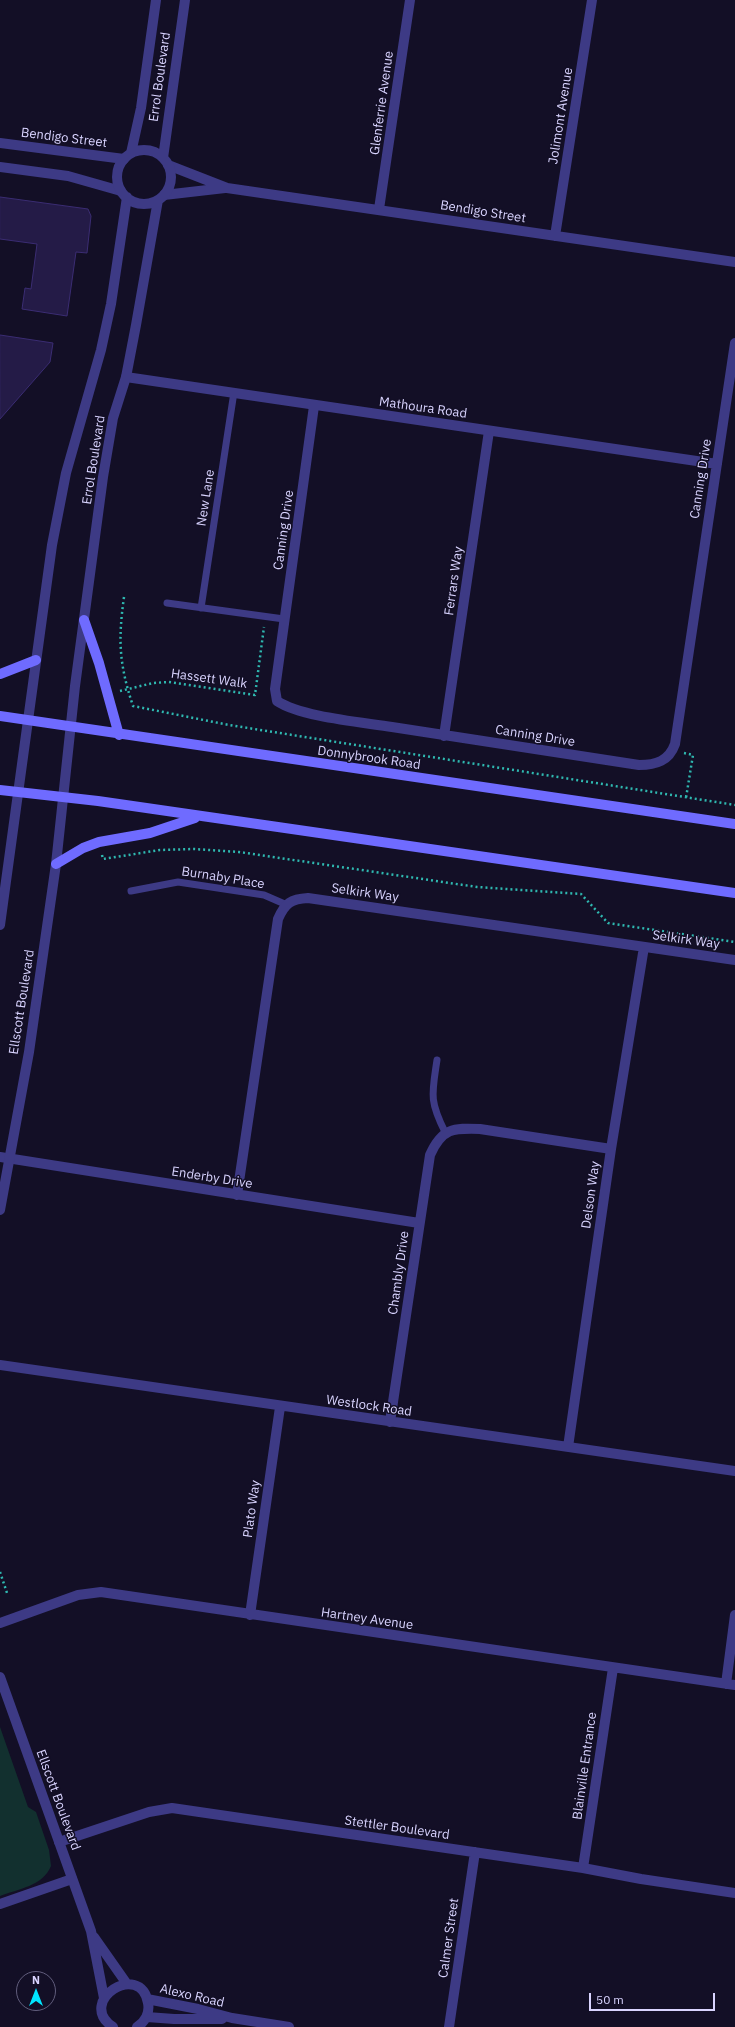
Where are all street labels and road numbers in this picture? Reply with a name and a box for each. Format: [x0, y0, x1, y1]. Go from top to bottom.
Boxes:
street label: Errol Boulevard [146, 31, 174, 123]
street label: Glenferrie Avenue [367, 50, 397, 156]
street label: Jolimont Avenue [546, 67, 576, 165]
street label: Bendigo Street [20, 125, 108, 151]
street label: Bendigo Street [439, 198, 527, 226]
street label: Mathoura Road [378, 394, 468, 422]
street label: Errol Boulevard [79, 414, 109, 506]
street label: Canning Drive [687, 438, 715, 520]
street label: New Lane [194, 468, 218, 528]
street label: Canning Drive [271, 489, 297, 571]
street label: Ferrars Way [441, 546, 467, 616]
street label: Hassett Walk [170, 666, 248, 692]
street label: Canning Drive [494, 722, 576, 750]
street label: Donnybrook Road [317, 743, 421, 773]
street label: Burnaby Place [180, 864, 266, 892]
street label: Selkirk Way [330, 881, 400, 905]
street label: Selkirk Way [651, 928, 721, 952]
street label: Ellscott Boulevard [6, 948, 38, 1056]
street label: Delson Way [579, 1160, 603, 1230]
street label: Enderby Drive [170, 1164, 254, 1192]
street label: Chambly Drive [385, 1230, 413, 1316]
street label: Westlock Road [325, 1392, 413, 1420]
street label: Plato Way [240, 1479, 264, 1539]
street label: Hartney Avenue [320, 1605, 414, 1633]
street label: Blainville Entrance [570, 1711, 600, 1821]
street label: Ellscott Boulevard [33, 1748, 83, 1852]
street label: Stettler Boulevard [343, 1813, 451, 1843]
street label: Calmer Street [436, 1897, 462, 1979]
street label: Alexo Road [158, 1981, 226, 2011]

